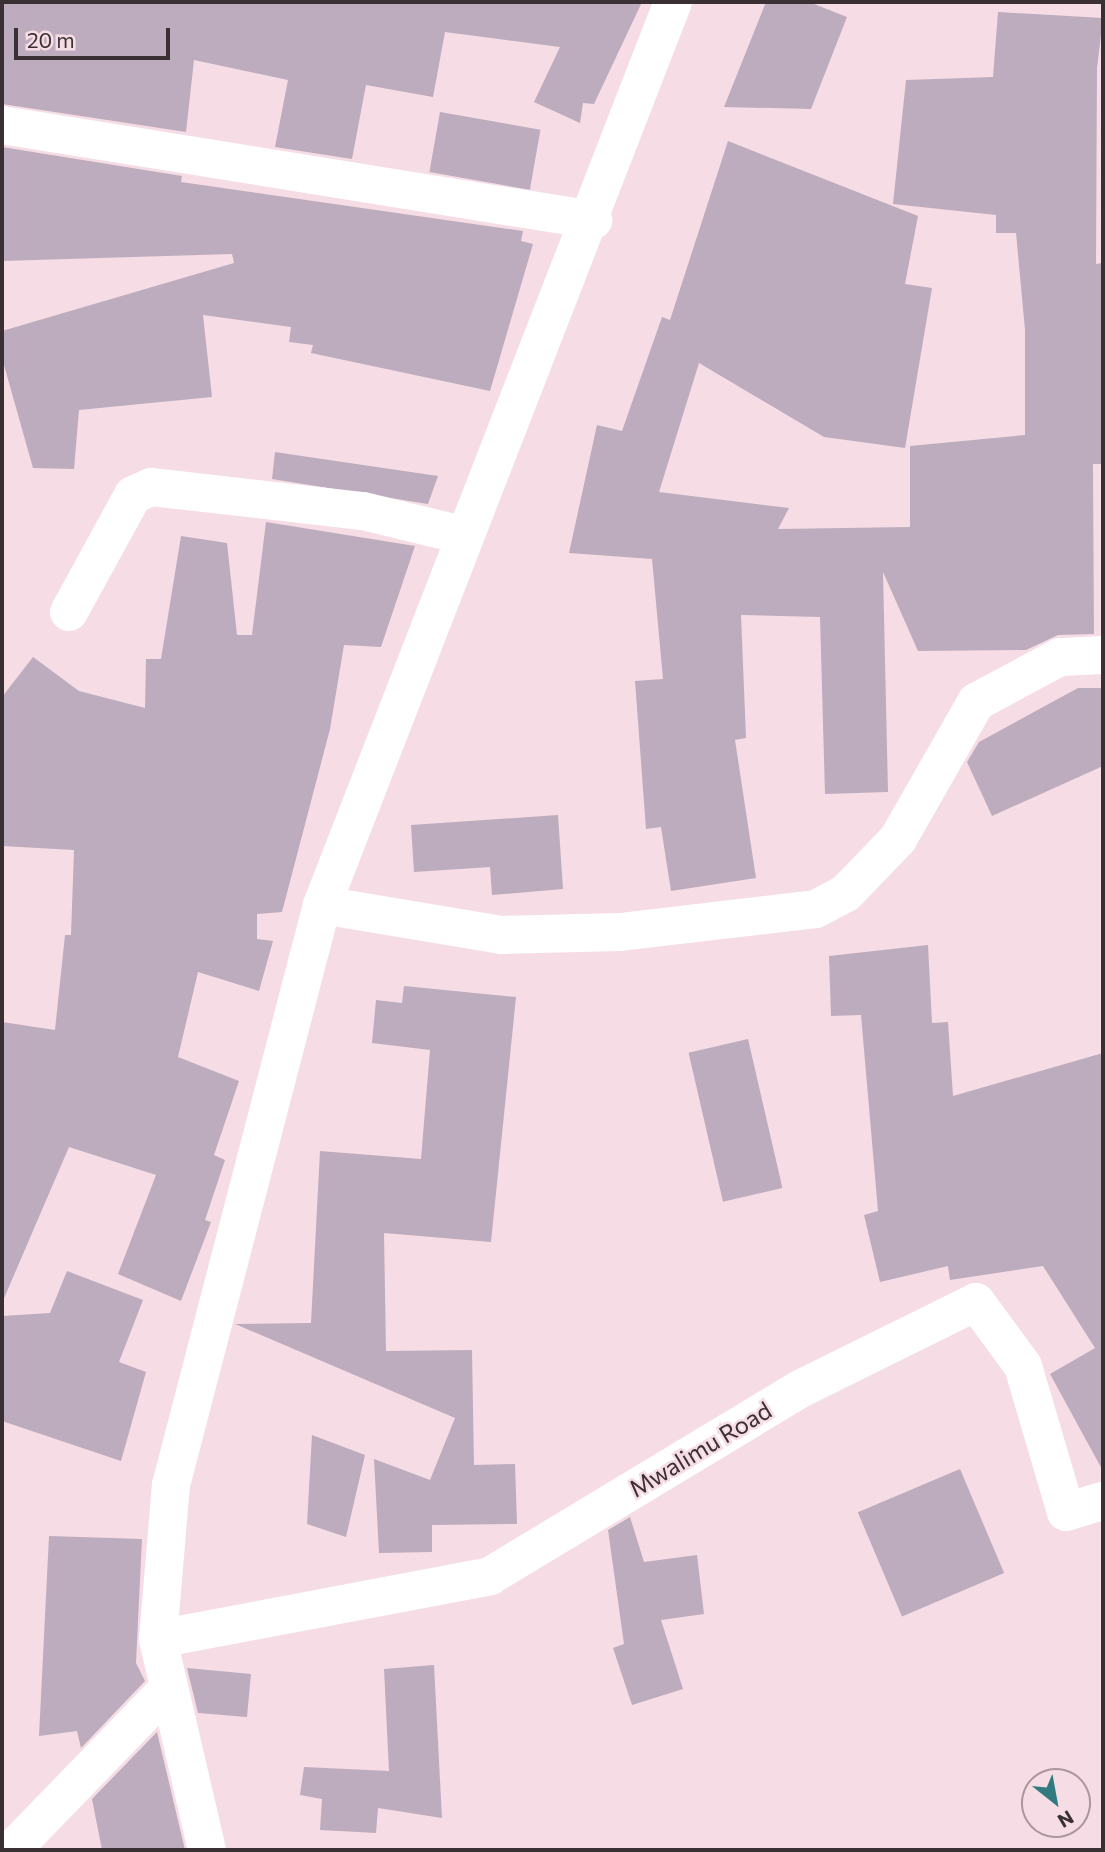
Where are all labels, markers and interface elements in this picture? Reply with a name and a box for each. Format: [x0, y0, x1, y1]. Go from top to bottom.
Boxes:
scale bar [18, 14, 173, 58]
text: 20 m [27, 27, 75, 52]
street label: Mwalimu Road [624, 1395, 776, 1503]
north arrow [1021, 1768, 1091, 1838]
text: N [1054, 1806, 1078, 1833]

